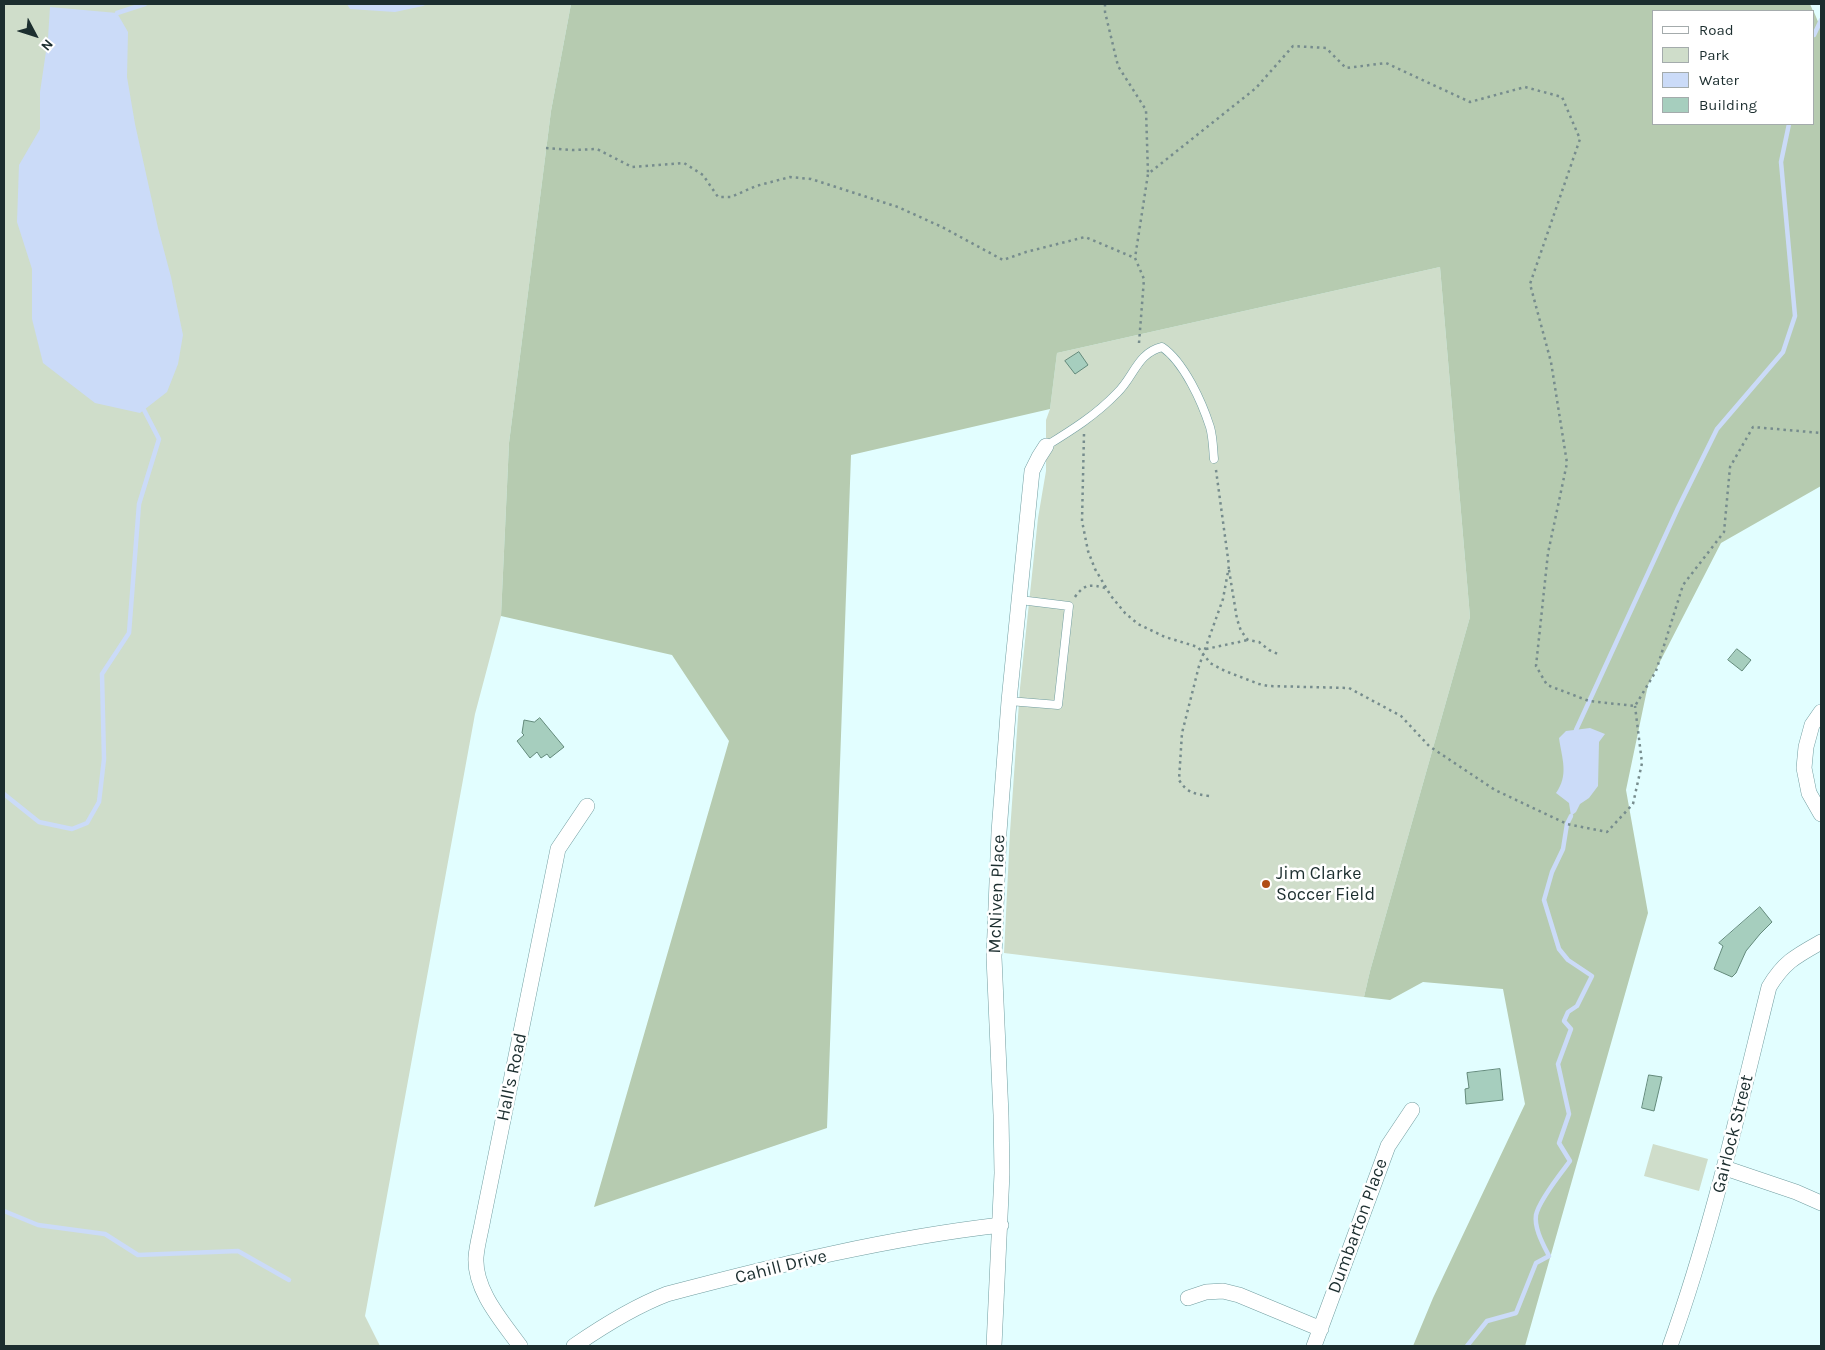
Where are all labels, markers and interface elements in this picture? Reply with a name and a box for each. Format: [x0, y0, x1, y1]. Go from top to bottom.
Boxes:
north arrow [10, 10, 60, 60]
legend [1652, 10, 1815, 125]
text: Road [1699, 21, 1734, 39]
text: N [37, 36, 57, 54]
text: Park [1699, 46, 1729, 64]
text: Water [1699, 71, 1739, 89]
text: Building [1699, 96, 1757, 114]
street label: McNiven Place [984, 834, 1010, 954]
place label: Jim Clarke Soccer Field [1276, 863, 1375, 906]
marker: Jim Clarke Soccer Field [1260, 878, 1272, 890]
street label: Hall's Road [492, 1031, 532, 1123]
street label: Gairlock Street [1708, 1073, 1758, 1195]
street label: Dumbarton Place [1324, 1156, 1392, 1296]
street label: Cahill Drive [733, 1245, 829, 1289]

